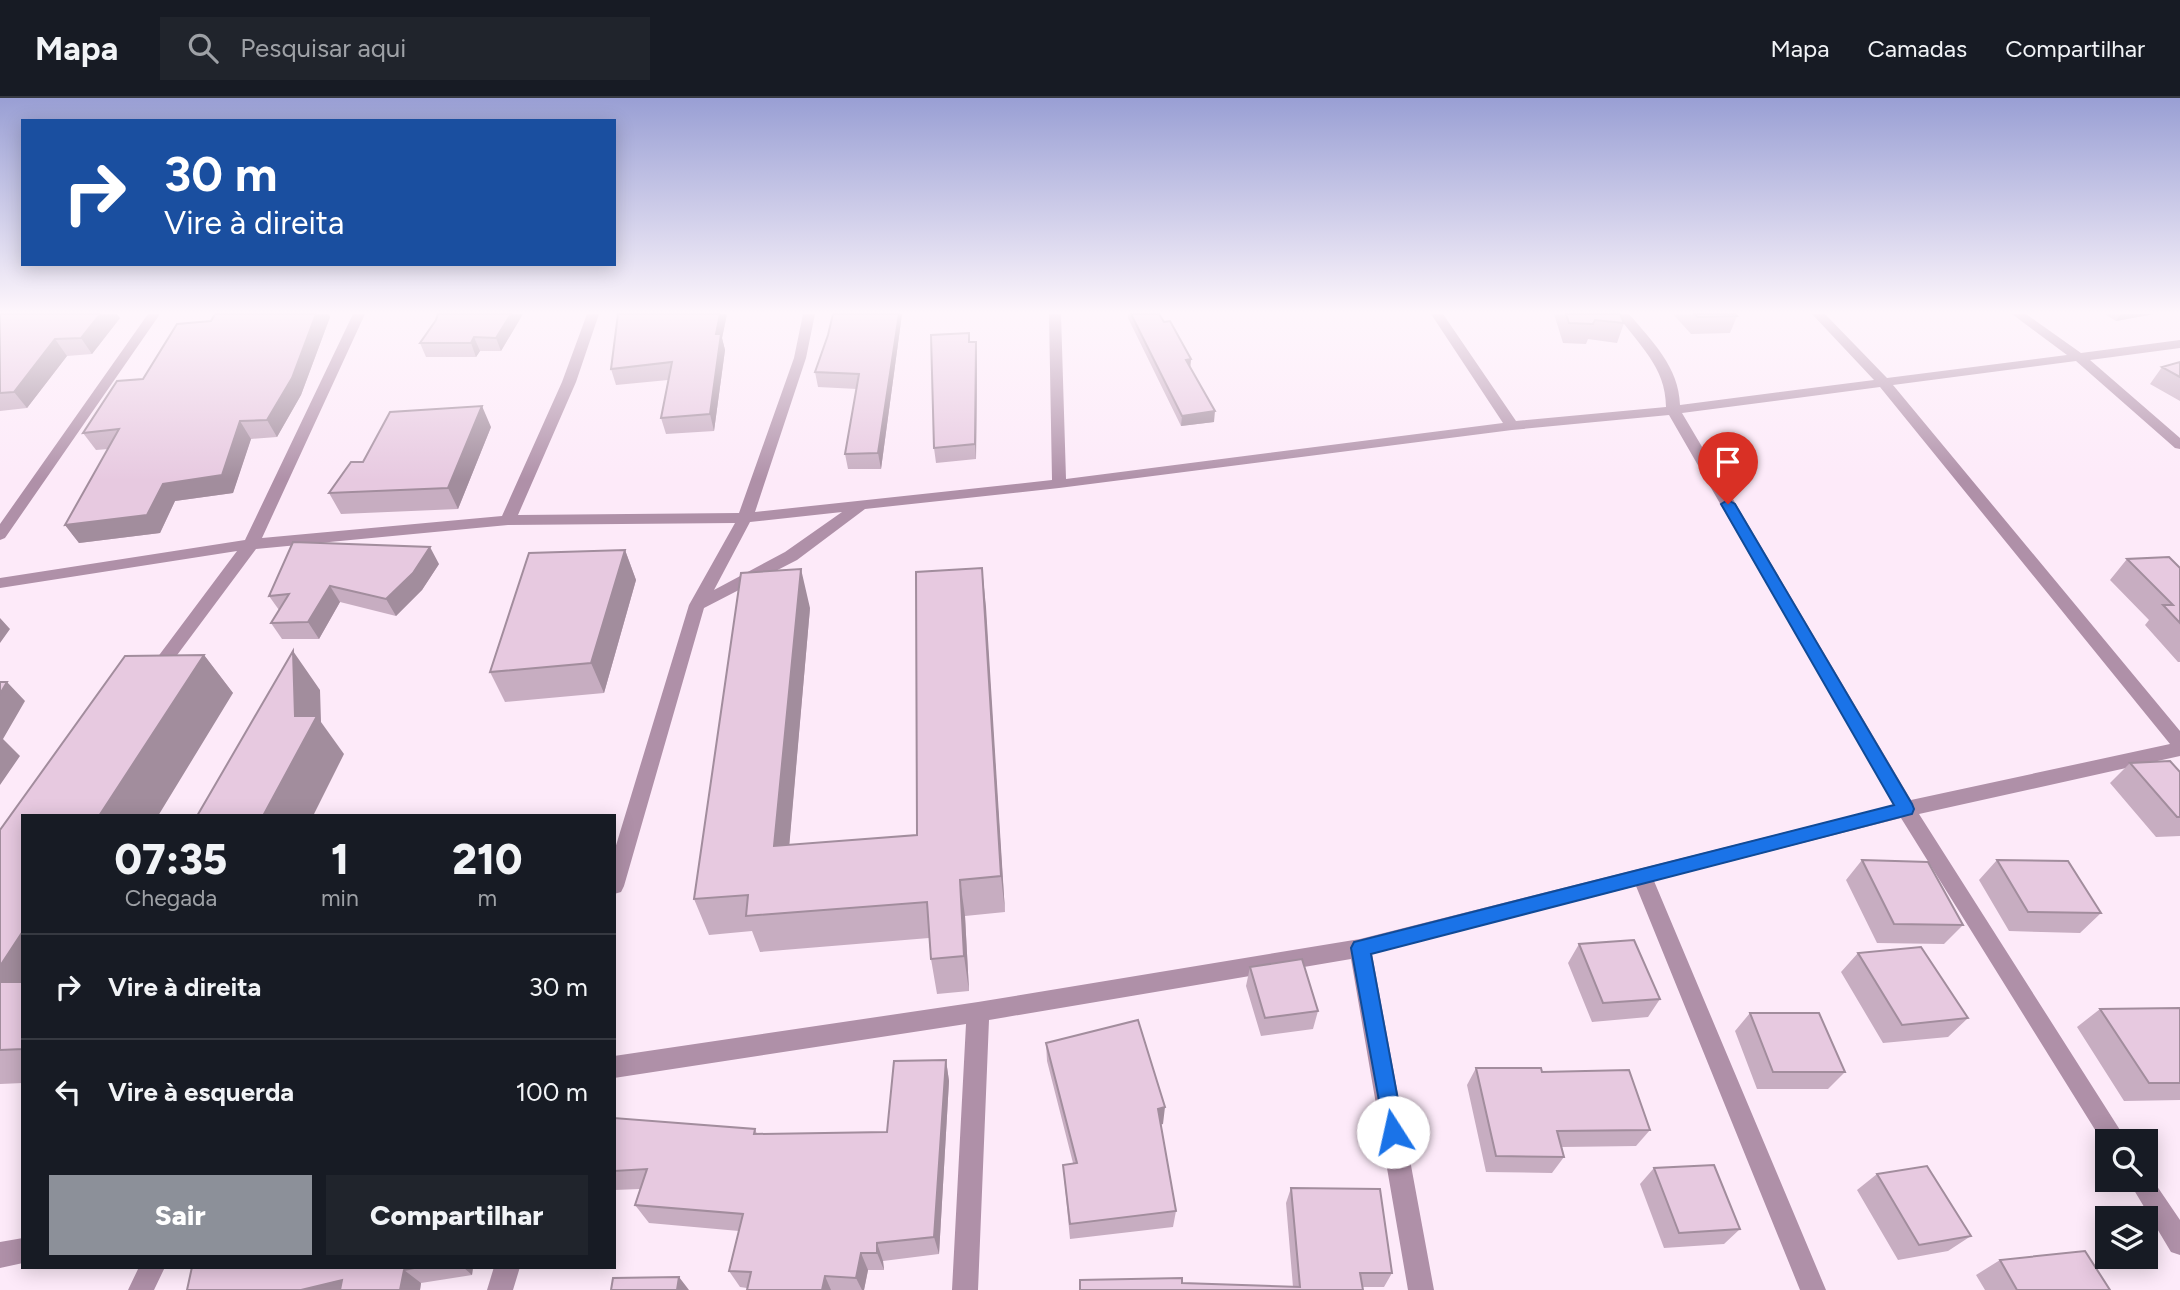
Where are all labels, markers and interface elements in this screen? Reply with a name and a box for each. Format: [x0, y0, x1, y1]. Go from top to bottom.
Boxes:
search box [160, 17, 650, 80]
text: Mapa [35, 29, 118, 68]
icon: search [184, 29, 222, 67]
text: Pesquisar aqui [240, 32, 406, 64]
text: Mapa [1770, 34, 1829, 63]
text: Camadas [1867, 34, 1967, 63]
text: Compartilhar [2005, 34, 2145, 63]
text: 30 m [164, 144, 277, 203]
icon: right [49, 147, 140, 238]
text: Vire à direita [164, 204, 344, 242]
pin [1698, 432, 1758, 504]
icon: arrive [1709, 443, 1747, 481]
text: 07:35 [115, 834, 227, 885]
text: 1 [331, 834, 349, 885]
text: 210 [452, 834, 522, 885]
text: Chegada [125, 884, 217, 912]
text: min [321, 884, 359, 912]
text: m [478, 884, 497, 912]
icon: right [49, 968, 87, 1006]
text: Vire à direita [108, 971, 261, 1003]
text: 30 m [529, 971, 588, 1003]
icon: left [49, 1073, 87, 1111]
text: Vire à esquerda [108, 1076, 294, 1108]
text: 100 m [515, 1076, 588, 1108]
position arrow [1356, 1095, 1430, 1169]
map controls [2095, 1129, 2158, 1269]
button: search [2095, 1129, 2158, 1192]
button: Sair [49, 1175, 312, 1255]
button: Compartilhar [326, 1175, 588, 1255]
button: layers [2095, 1206, 2158, 1269]

